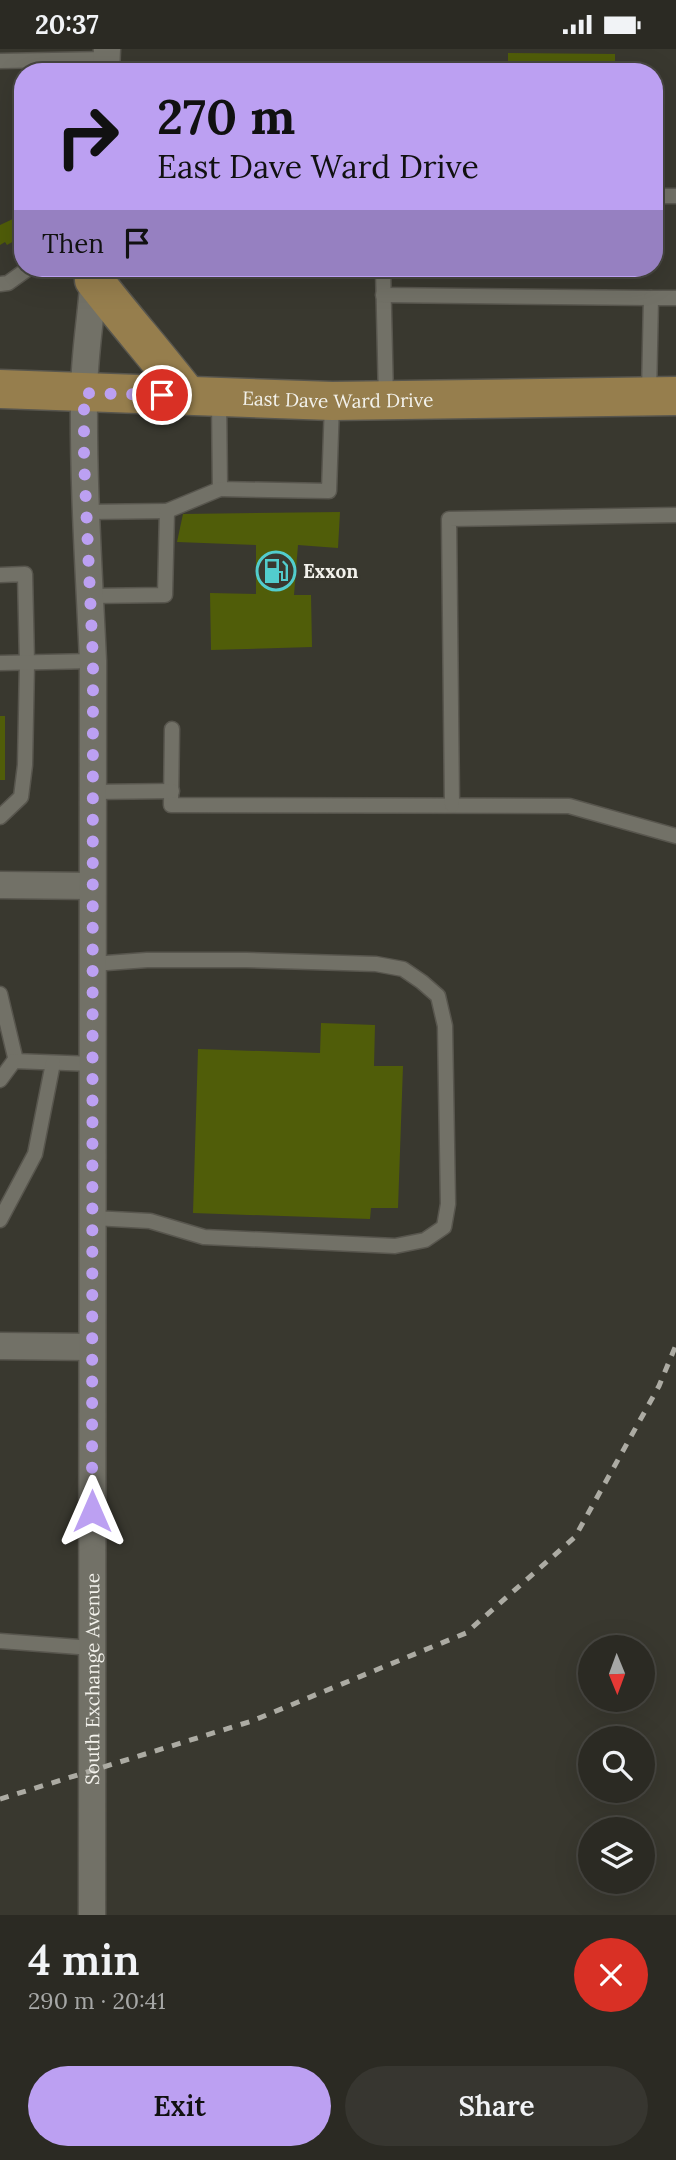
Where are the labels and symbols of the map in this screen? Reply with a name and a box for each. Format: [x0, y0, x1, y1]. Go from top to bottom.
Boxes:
pin [132, 365, 192, 425]
street label: East Dave Ward Drive [242, 386, 434, 413]
fuel station icon: Exxon [255, 550, 297, 592]
place label: Exxon [303, 559, 358, 583]
position arrow [55, 1474, 129, 1548]
street label: South Exchange Avenue [80, 1573, 104, 1785]
north arrow [578, 1635, 654, 1711]

